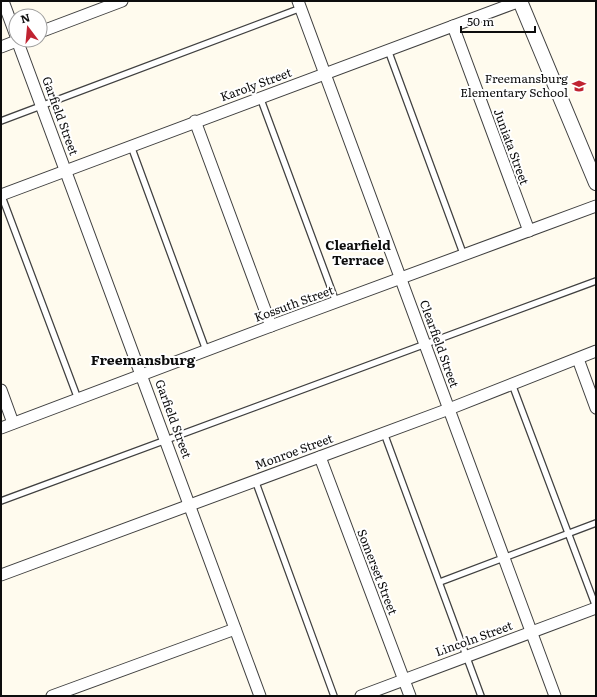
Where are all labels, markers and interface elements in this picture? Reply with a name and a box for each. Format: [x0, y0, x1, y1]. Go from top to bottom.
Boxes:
north arrow [8, 8, 48, 48]
text: N [18, 8, 32, 26]
scale bar [461, 8, 535, 34]
text: 50 m [467, 12, 494, 30]
street label: Karoly Street [217, 63, 294, 105]
place label: Freemansburg Elementary School [460, 69, 568, 101]
street label: Garfield Street [38, 74, 84, 158]
school or university icon: Freemansburg Elementary School [571, 78, 587, 94]
street label: Juniata Street [490, 106, 534, 187]
district label: Clearfield Terrace [325, 235, 391, 269]
street label: Kossuth Street [251, 280, 336, 326]
street label: Clearfield Street [416, 297, 464, 390]
district label: Freemansburg [91, 349, 196, 369]
street label: Garfield Street [151, 377, 197, 461]
street label: Monroe Street [252, 429, 335, 474]
street label: Somerset Street [353, 526, 403, 617]
street label: Lincoln Street [433, 616, 515, 660]

